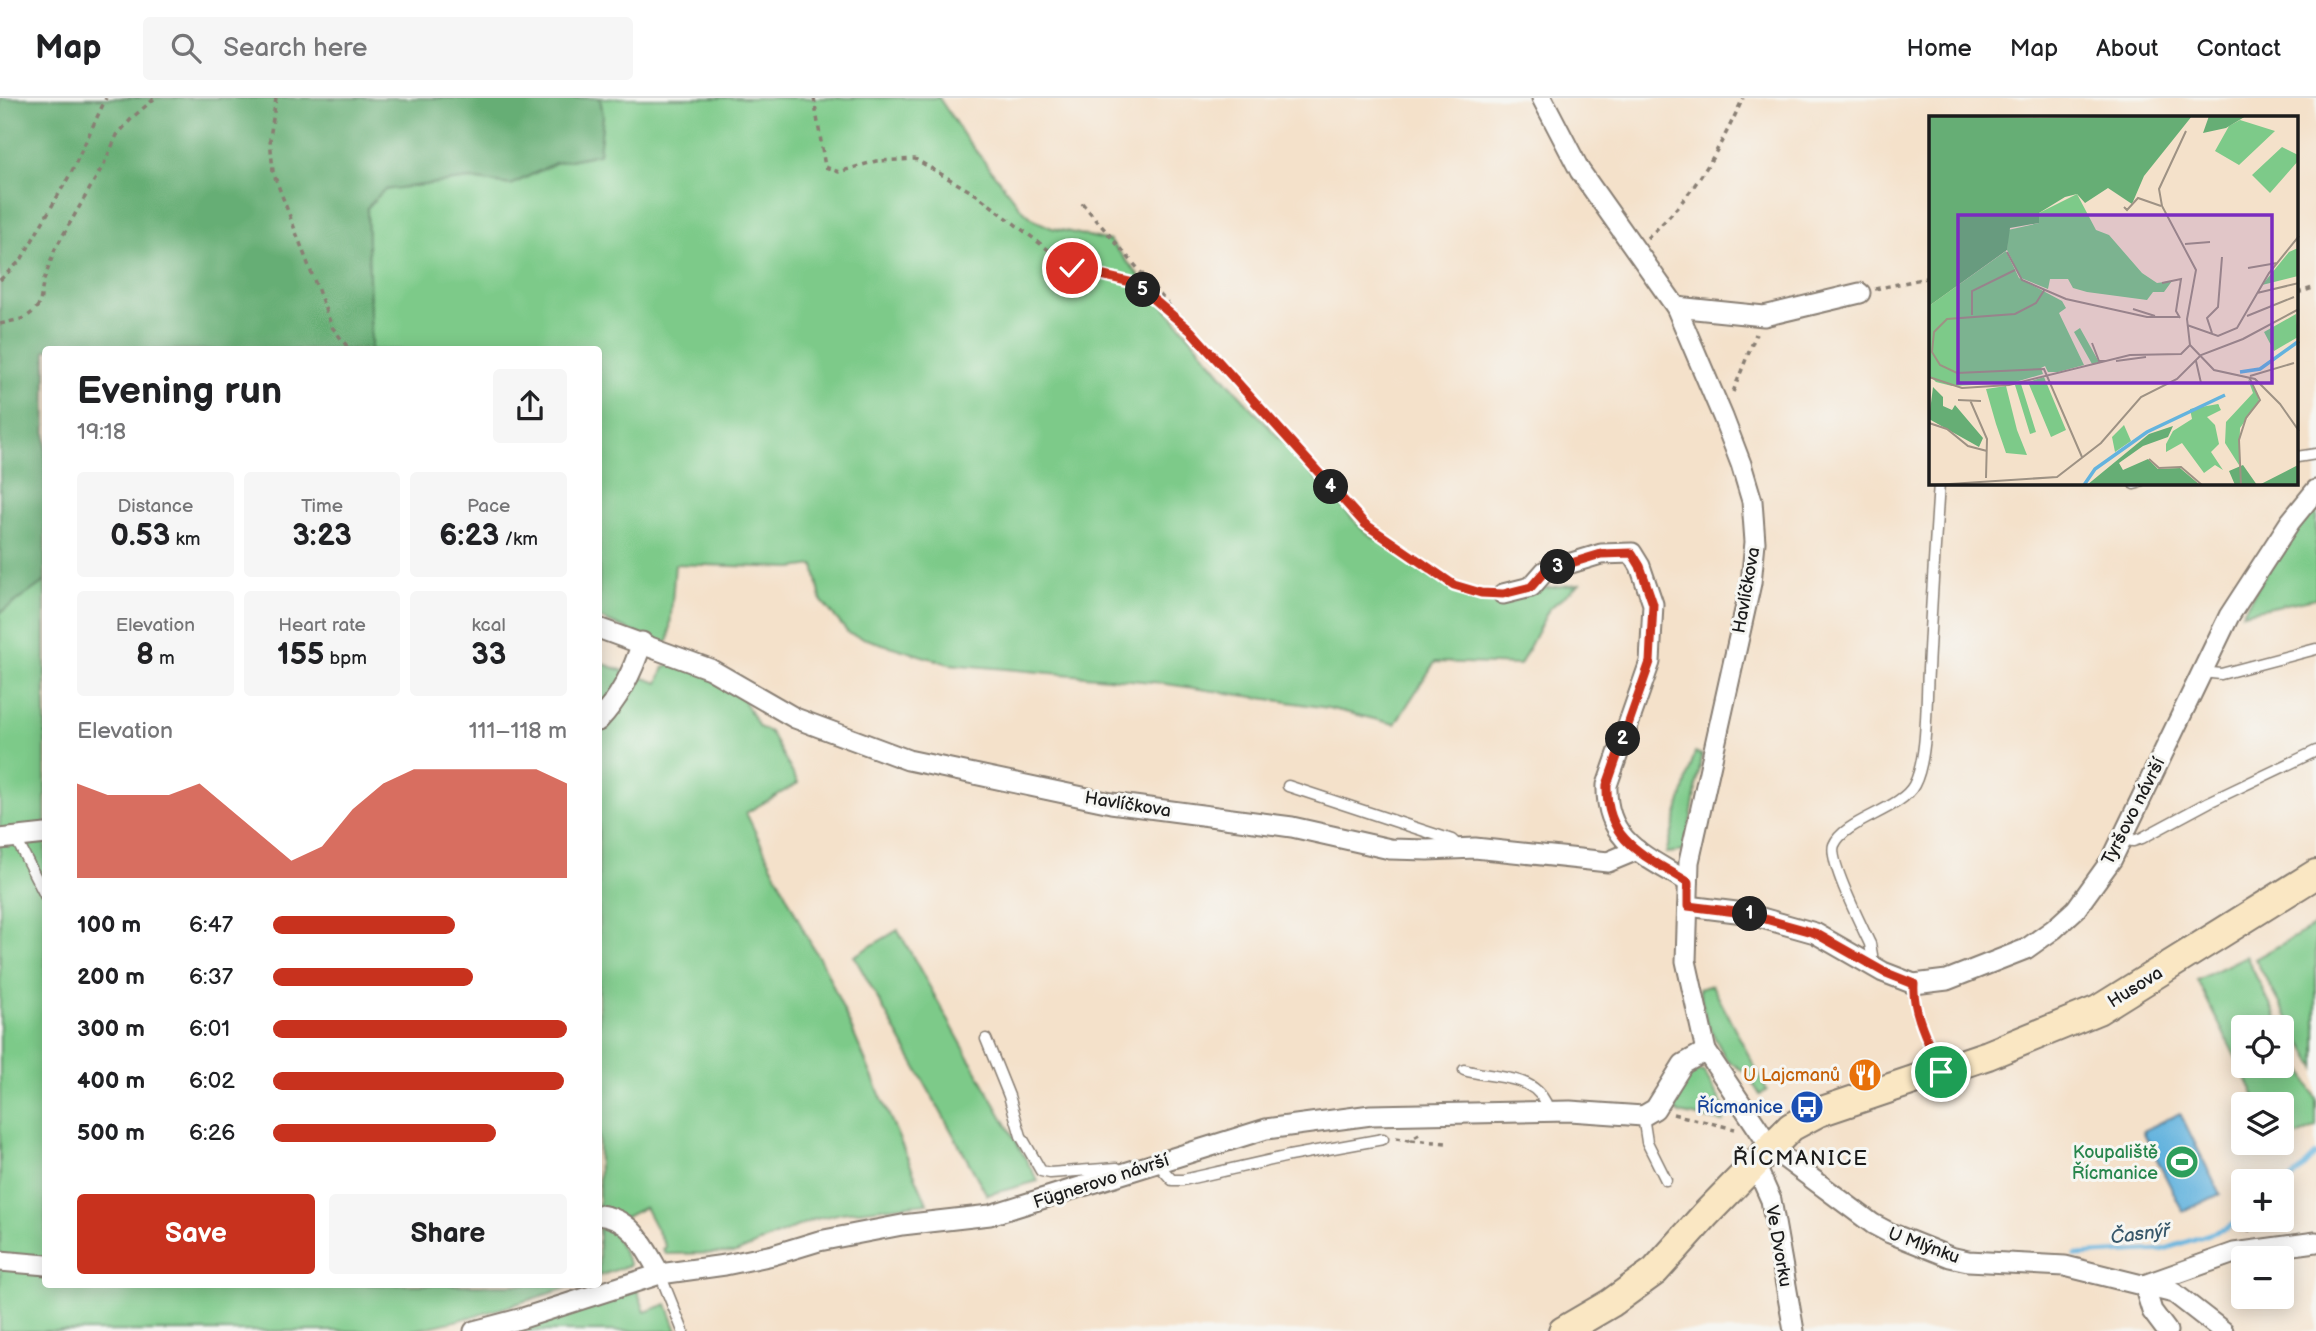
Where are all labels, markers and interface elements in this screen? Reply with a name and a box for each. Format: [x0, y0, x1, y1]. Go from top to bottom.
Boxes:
search box [143, 17, 633, 80]
text: Map [35, 28, 101, 68]
icon: search [167, 29, 205, 67]
text: Search here [223, 33, 367, 64]
text: Home [1907, 34, 1972, 63]
text: Map [2010, 34, 2058, 63]
text: About [2096, 34, 2158, 63]
text: Contact [2196, 34, 2281, 63]
inset map [1929, 116, 2298, 485]
pin [1042, 238, 1102, 298]
icon: check [1053, 249, 1091, 287]
pin: 5 [1126, 272, 1160, 308]
text: 5 [1137, 278, 1148, 301]
text: Evening run [77, 369, 282, 414]
button: share [493, 369, 567, 443]
text: 19:18 [77, 418, 126, 446]
pin: 4 [1314, 470, 1348, 504]
text: 4 [1325, 475, 1336, 498]
text: Distance [117, 495, 193, 518]
text: Time [301, 495, 343, 518]
text: Pace [467, 495, 510, 518]
text: 0.53 [110, 518, 170, 554]
text: 3:23 [292, 518, 352, 554]
text: 6:23 [439, 518, 499, 554]
text: km [170, 528, 200, 551]
text: /km [499, 528, 538, 551]
street label: Havlíčkova [1729, 545, 1764, 635]
pin: 3 [1540, 550, 1576, 584]
text: 3 [1552, 555, 1563, 578]
text: Elevation [116, 614, 195, 637]
text: Heart rate [278, 614, 366, 637]
text: kcal [472, 614, 506, 637]
text: 8 [136, 637, 154, 673]
text: 155 [277, 637, 324, 673]
text: 33 [471, 637, 506, 673]
text: m [154, 647, 175, 670]
text: bpm [324, 647, 367, 670]
text: Elevation [77, 717, 173, 745]
text: 111–118 m [469, 717, 567, 745]
pin: 2 [1606, 722, 1640, 756]
text: 2 [1617, 727, 1628, 750]
street label: Tyršovo návrší [2097, 754, 2170, 868]
street label: Havlíčkova [1083, 787, 1173, 822]
pin: 1 [1732, 896, 1768, 932]
text: 1 [1746, 902, 1754, 925]
text: 100 m [77, 911, 141, 939]
text: 6:47 [189, 911, 233, 939]
street label: Husova [2104, 962, 2167, 1012]
text: 200 m [77, 963, 145, 991]
text: 6:37 [189, 963, 233, 991]
text: 300 m [77, 1015, 145, 1043]
text: 6:01 [189, 1015, 230, 1043]
map controls [2231, 1015, 2294, 1309]
button: locate [2231, 1015, 2294, 1078]
pin [1911, 1042, 1971, 1102]
icon: arrive [1922, 1053, 1960, 1091]
restaurant icon: U Lajcmanů [1846, 1056, 1884, 1094]
place label: U Lajcmanů [1743, 1065, 1840, 1086]
text: 400 m [77, 1067, 145, 1095]
text: 6:02 [189, 1067, 235, 1095]
bus stop icon: Řícmanice [1788, 1088, 1826, 1126]
button: layers [2231, 1092, 2294, 1155]
place label: Řícmanice [1697, 1095, 1783, 1118]
text: 500 m [77, 1119, 145, 1147]
text: 6:26 [189, 1119, 235, 1147]
place label: Koupaliště Řícmanice [2072, 1142, 2158, 1184]
sports icon: Koupaliště Řícmanice [2163, 1143, 2201, 1181]
district label: ŘÍCMANICE [1733, 1146, 1869, 1171]
street label: Fügnerovo návrší [1031, 1149, 1172, 1213]
button: + [2231, 1169, 2294, 1232]
button: Save [77, 1194, 315, 1274]
button: Share [329, 1194, 567, 1274]
street label: Ve Dvorku [1761, 1204, 1796, 1288]
water label: Časnýř [2109, 1218, 2173, 1250]
street label: U Mlýnku [1885, 1223, 1962, 1268]
button: − [2231, 1246, 2294, 1309]

